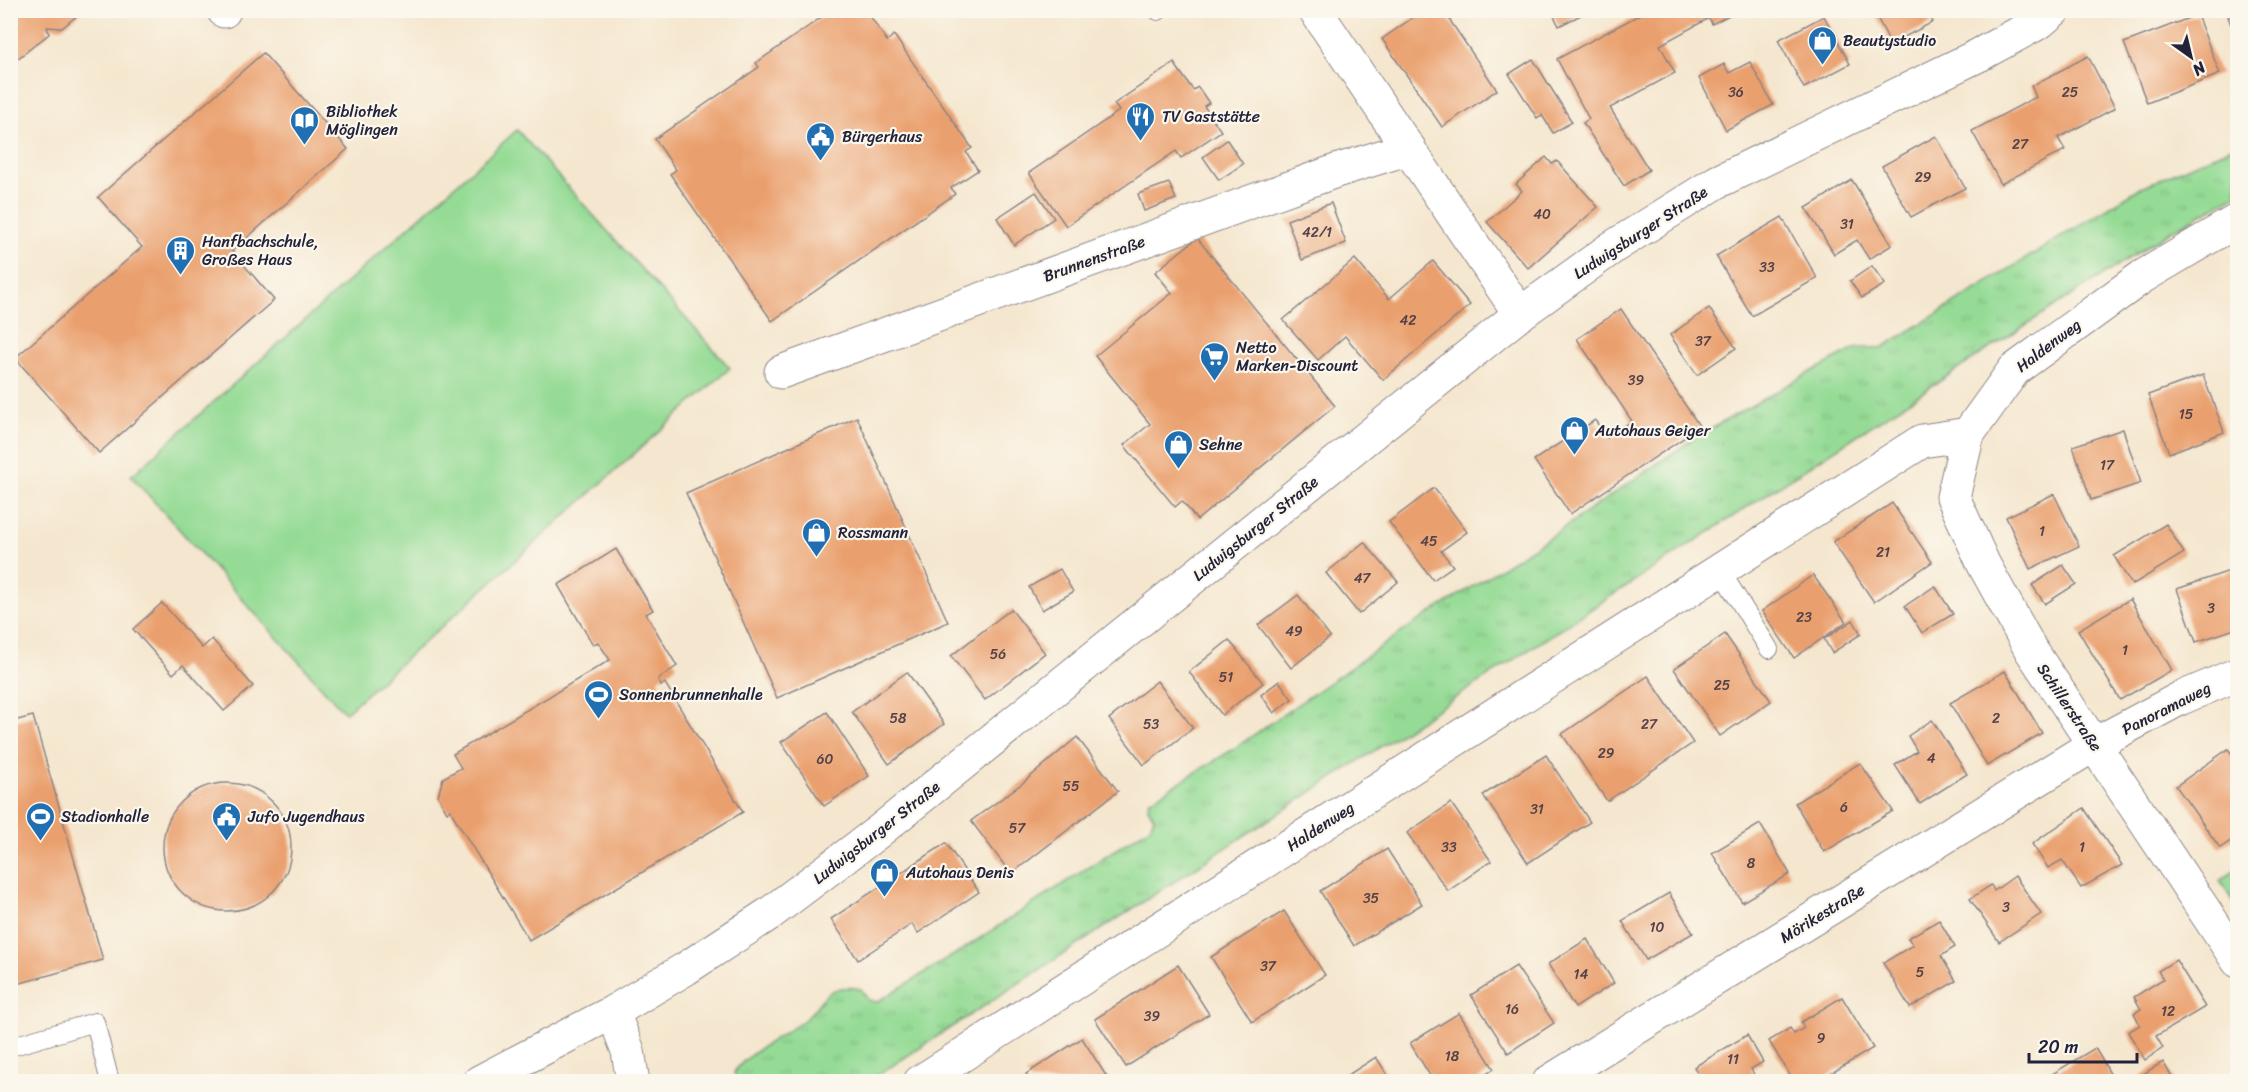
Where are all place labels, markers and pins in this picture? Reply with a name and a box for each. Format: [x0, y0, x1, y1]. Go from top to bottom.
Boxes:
shop icon: Beautystudio [1806, 24, 1838, 66]
place label: Beautystudio [1843, 26, 1936, 55]
place label: Bibliothek Möglingen [326, 97, 398, 144]
restaurant icon: TV Gaststätte [1125, 100, 1157, 142]
place label: TV Gaststätte [1162, 102, 1260, 131]
library icon: Bibliothek Möglingen [289, 104, 321, 146]
public building icon: Bürgerhaus [805, 120, 837, 162]
place label: Bürgerhaus [842, 122, 923, 151]
place label: Hanfbachschule, Großes Haus [202, 227, 318, 274]
building icon: Hanfbachschule, Großes Haus [165, 234, 197, 276]
place label: Netto Marken-Discount [1236, 333, 1358, 380]
supermarket icon: Netto Marken-Discount [1199, 340, 1231, 382]
shop icon: Autohaus Geiger [1558, 414, 1590, 456]
place label: Autohaus Geiger [1594, 416, 1712, 445]
shop icon: Sehne [1162, 428, 1194, 470]
place label: Sehne [1199, 430, 1243, 459]
shop icon: Rossmann [801, 516, 833, 558]
place label: Rossmann [838, 518, 909, 547]
sports icon: Sonnenbrunnenhalle [582, 678, 614, 720]
place label: Sonnenbrunnenhalle [619, 680, 763, 709]
sports icon: Stadionhalle [24, 800, 56, 842]
public building icon: Jufo Jugendhaus [211, 800, 243, 842]
place label: Stadionhalle [61, 802, 149, 831]
place label: Jufo Jugendhaus [247, 802, 365, 831]
shop icon: Autohaus Denis [869, 856, 901, 898]
place label: Autohaus Denis [905, 858, 1015, 887]

